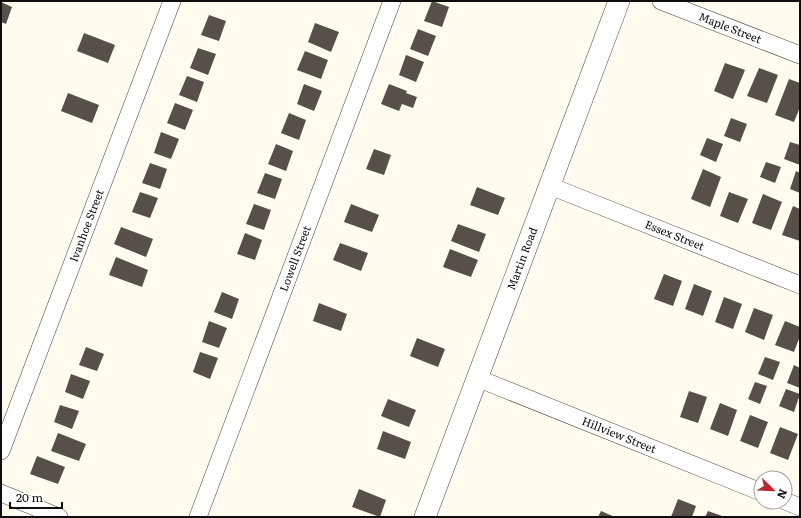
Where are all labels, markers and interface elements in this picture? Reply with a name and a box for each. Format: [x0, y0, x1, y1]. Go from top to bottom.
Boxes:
street label: Maple Street [697, 7, 765, 47]
street label: Ivanhoe Street [65, 186, 107, 264]
street label: Essex Street [643, 215, 708, 254]
street label: Lowell Street [275, 223, 314, 294]
street label: Martin Road [502, 224, 540, 292]
street label: Hillview Street [580, 412, 659, 456]
north arrow [753, 470, 793, 510]
scale bar [10, 484, 62, 510]
text: N [774, 487, 792, 502]
text: 20 m [16, 488, 43, 506]

